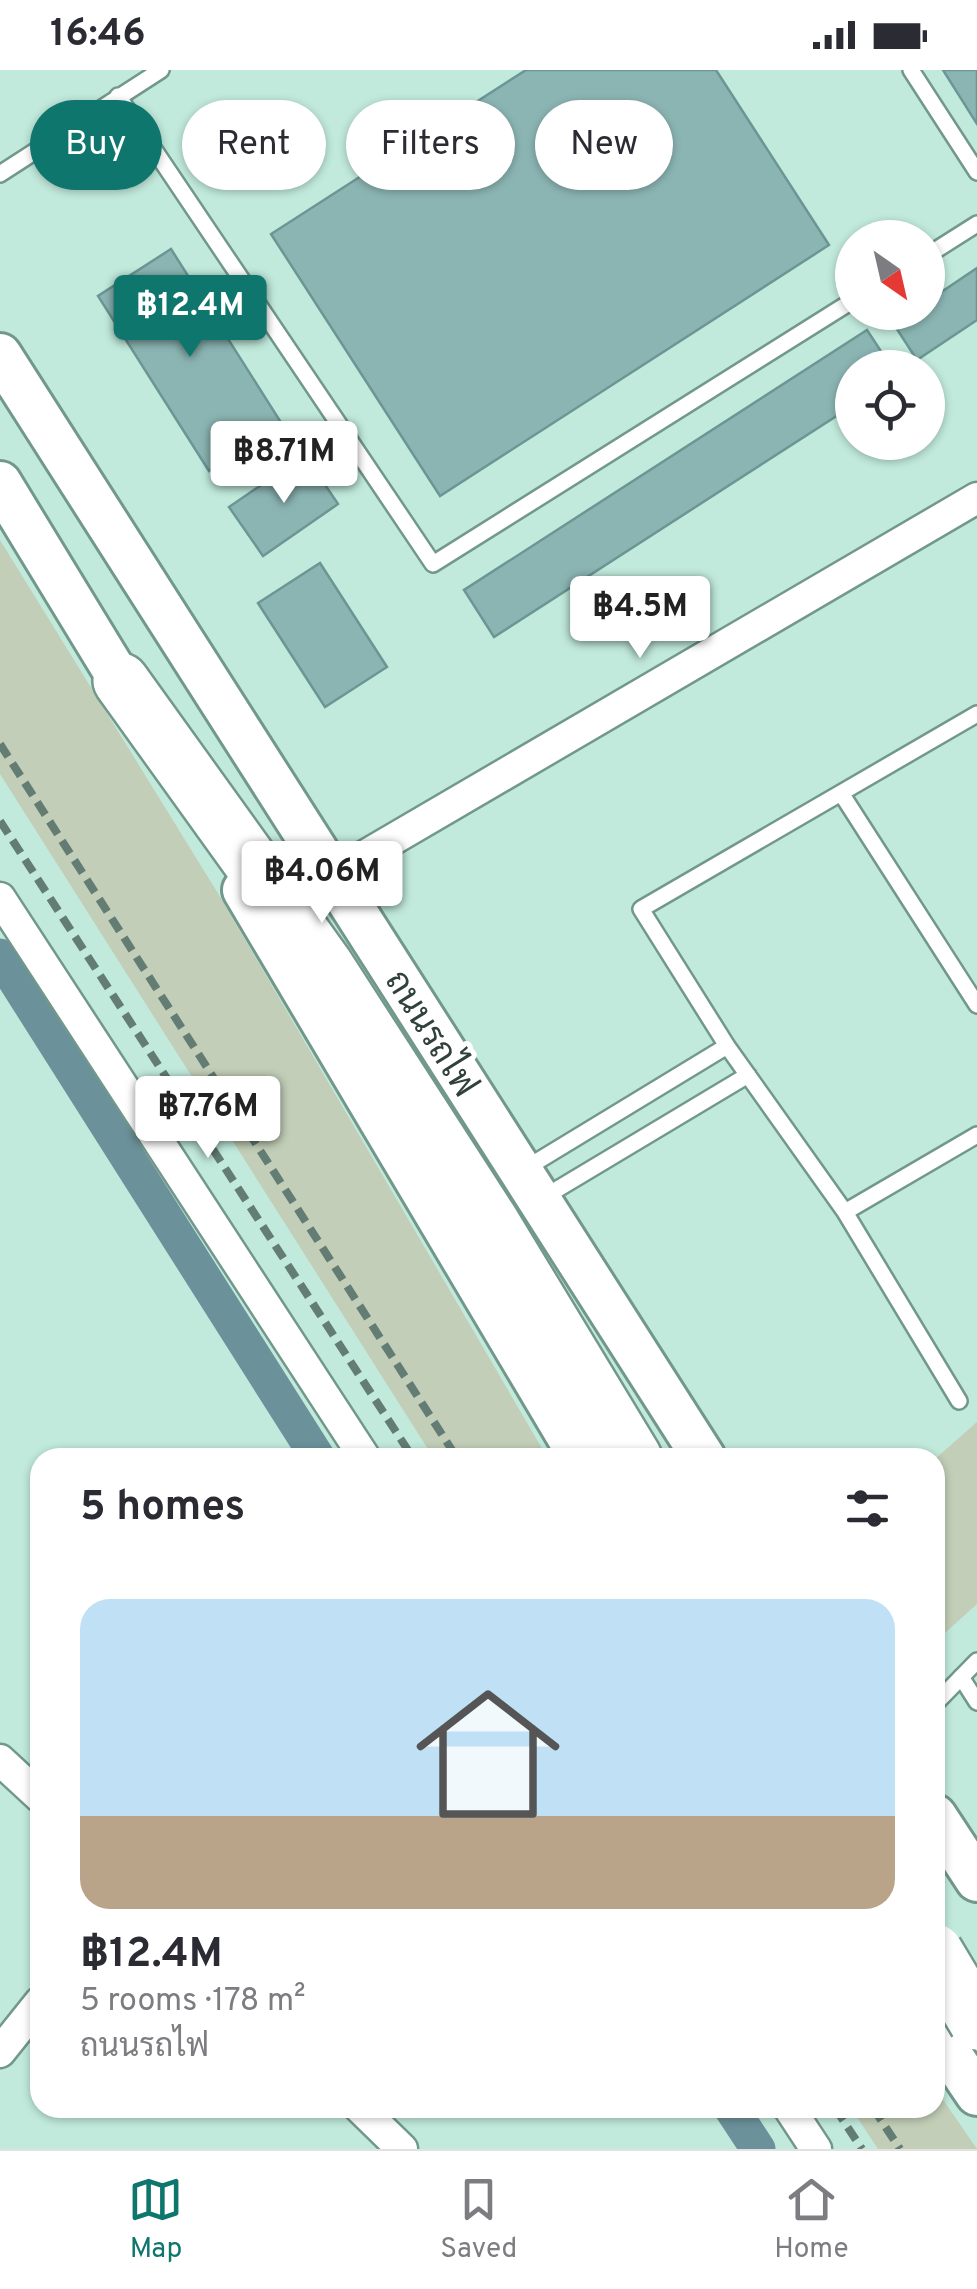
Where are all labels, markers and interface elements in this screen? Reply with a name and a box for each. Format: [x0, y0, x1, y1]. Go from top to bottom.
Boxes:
text: 16:46 [50, 11, 146, 60]
chip: Buy [30, 100, 162, 190]
chip: Rent [182, 100, 326, 190]
chip: Filters [346, 100, 515, 190]
chip: New [535, 100, 673, 190]
north arrow [835, 220, 945, 330]
map controls [835, 220, 945, 460]
pin: ฿12.4M [109, 275, 271, 360]
text: ฿12.4M [136, 287, 244, 327]
button: locate [835, 350, 945, 460]
pin: ฿8.71M [203, 421, 365, 506]
text: ฿8.71M [233, 433, 335, 473]
pin: ฿4.5M [570, 576, 710, 661]
text: ฿4.5M [592, 588, 688, 628]
pin: ฿4.06M [241, 841, 403, 926]
text: ฿4.06M [264, 853, 380, 893]
street label: ถนนรถไฟ [373, 961, 489, 1106]
pin: ฿7.76M [127, 1076, 289, 1161]
text: ฿7.76M [157, 1088, 259, 1128]
icon: filters [840, 1481, 895, 1536]
text: 5 homes [80, 1482, 245, 1535]
icon: home [398, 1664, 578, 1844]
text: ฿12.4M [80, 1929, 223, 1982]
text: 5 rooms · 178 m² [80, 1982, 306, 2022]
text: ถนนรถไฟ [80, 2028, 209, 2068]
tab: Map [128, 2172, 183, 2268]
tab: Saved [440, 2172, 517, 2268]
tab: Home [774, 2172, 849, 2268]

